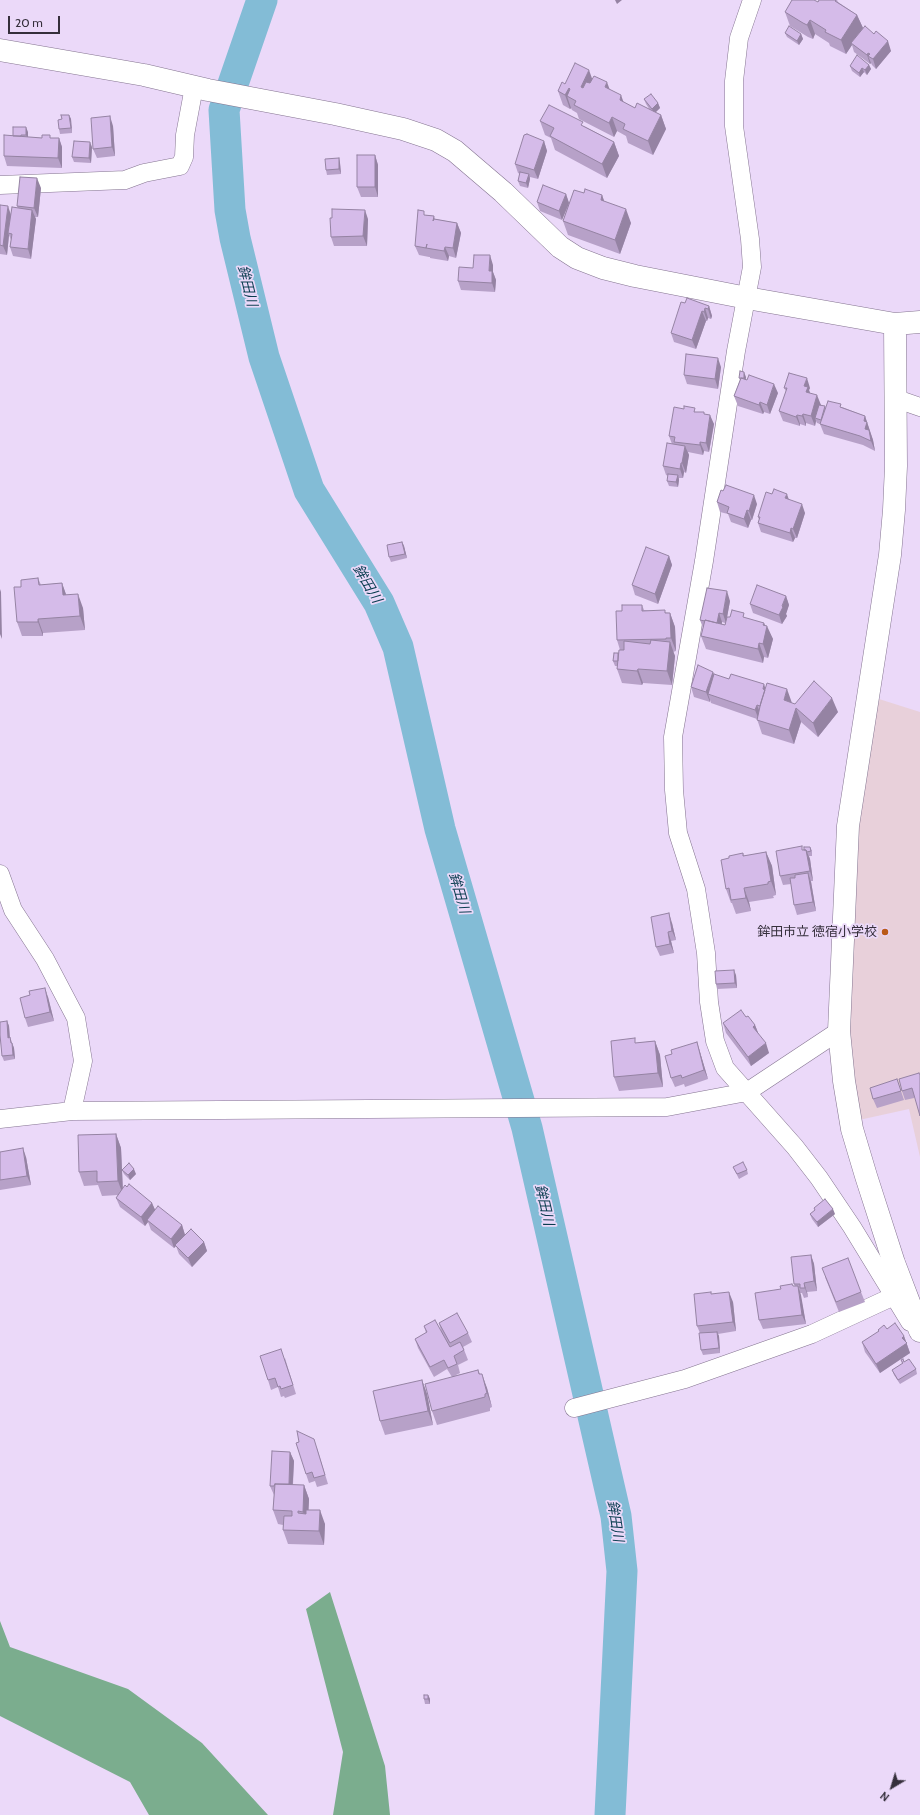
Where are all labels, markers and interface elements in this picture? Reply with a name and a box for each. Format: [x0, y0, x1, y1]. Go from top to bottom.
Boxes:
scale bar [10, 8, 62, 34]
text: 20 m [15, 15, 43, 30]
water label: 鉾田川 [234, 264, 260, 308]
water label: 鉾田川 [349, 562, 385, 606]
water label: 鉾田川 [445, 870, 473, 916]
place label: 鉾田市立 徳宿小学校 [757, 924, 877, 940]
marker: 鉾田市立 徳宿小学校 [880, 927, 890, 937]
water label: 鉾田川 [531, 1183, 557, 1227]
water label: 鉾田川 [603, 1499, 627, 1543]
north arrow [872, 1767, 912, 1807]
text: N [877, 1789, 892, 1804]

